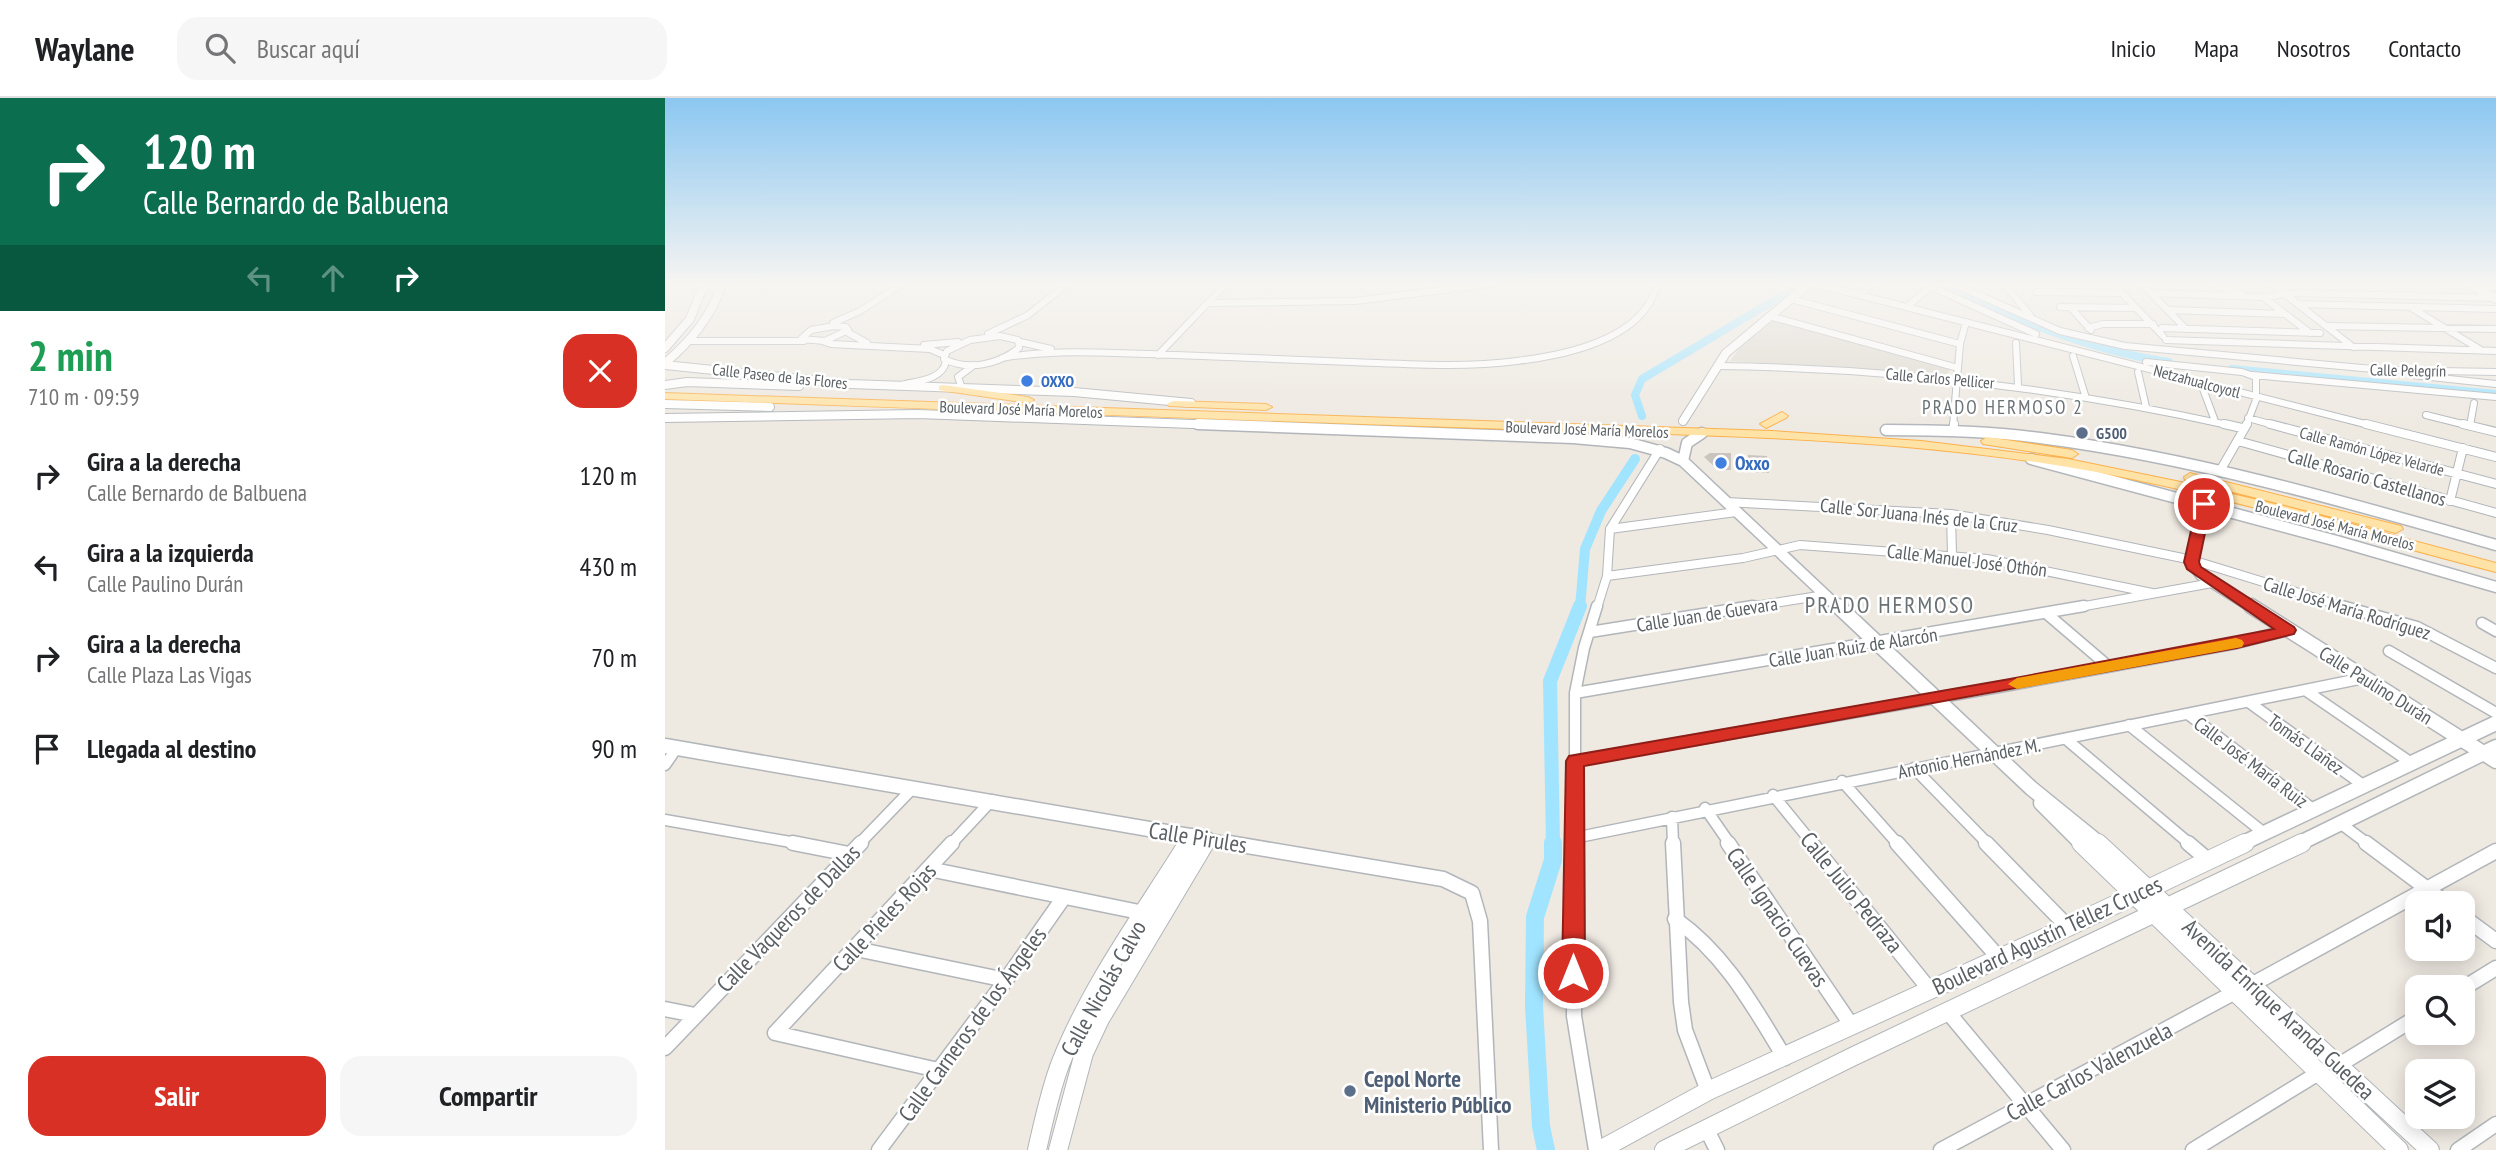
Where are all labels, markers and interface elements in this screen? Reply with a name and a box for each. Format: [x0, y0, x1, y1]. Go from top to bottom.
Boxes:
search box [177, 17, 667, 80]
text: Waylane [35, 27, 135, 70]
icon: search [201, 29, 239, 67]
text: Buscar aquí [257, 32, 360, 65]
text: Inicio [2110, 33, 2156, 64]
text: Mapa [2194, 33, 2239, 64]
text: Nosotros [2277, 33, 2350, 64]
text: Contacto [2388, 33, 2461, 64]
text: 120 m [143, 119, 256, 183]
icon: right [28, 126, 119, 217]
text: Calle Bernardo de Balbuena [143, 181, 449, 223]
icon: left [241, 259, 279, 297]
icon: ahead [314, 259, 352, 297]
icon: right [387, 259, 425, 297]
text: 2 min [28, 328, 113, 383]
button: close [563, 334, 637, 408]
street label: Calle Paseo de las Flores [711, 359, 849, 393]
street label: Calle Pelegrín [2370, 359, 2446, 381]
street label: Netzahualcoyotl [2151, 360, 2243, 402]
street label: Calle Carlos Pellicer [1885, 363, 1996, 393]
place label: OXXO [1041, 371, 1074, 391]
marker: OXXO [1019, 373, 1035, 389]
text: 710 m · 09:59 [28, 382, 140, 411]
district label: PRADO HERMOSO 2 [1922, 395, 2084, 419]
street label: Boulevard José María Morelos [939, 396, 1103, 422]
street label: Boulevard José María Morelos [1505, 416, 1669, 442]
street label: Calle Ramón López Velarde [2298, 422, 2446, 480]
place label: G500 [2096, 423, 2127, 443]
marker: G500 [2074, 425, 2090, 441]
street label: Calle Rosario Castellanos [2285, 443, 2449, 511]
text: Gira a la derecha [87, 445, 241, 478]
place label: Oxxo [1735, 451, 1770, 475]
marker: Oxxo [1713, 455, 1729, 471]
icon: right [28, 457, 66, 495]
text: 120 m [579, 459, 637, 492]
pin [2174, 474, 2234, 534]
text: Calle Bernardo de Balbuena [87, 478, 307, 507]
icon: arrive [2185, 485, 2223, 523]
street label: Calle Sor Juana Inés de la Cruz [1819, 493, 2019, 537]
street label: Boulevard José María Morelos [2253, 496, 2417, 554]
text: Gira a la izquierda [87, 536, 254, 569]
street label: Calle Manuel José Othón [1886, 538, 2048, 582]
icon: left [28, 548, 66, 586]
text: 430 m [579, 550, 637, 583]
text: Calle Paulino Durán [87, 569, 243, 598]
street label: Calle José María Rodríguez [2260, 571, 2434, 645]
district label: PRADO HERMOSO [1805, 590, 1975, 619]
street label: Calle Juan de Guevara [1635, 591, 1779, 637]
street label: Calle Juan Ruiz de Alarcón [1767, 622, 1939, 672]
text: Gira a la derecha [87, 627, 241, 660]
icon: right [28, 639, 66, 677]
text: 70 m [591, 641, 637, 674]
street label: Calle Paulino Durán [2315, 641, 2437, 729]
text: Calle Plaza Las Vigas [87, 660, 252, 689]
street label: Tomás Llañez [2263, 708, 2349, 780]
street label: Calle José María Ruiz [2189, 711, 2313, 813]
icon: arrive [28, 730, 66, 768]
text: Llegada al destino [87, 732, 256, 765]
text: 90 m [591, 732, 637, 765]
street label: Antonio Hernández M. [1896, 732, 2042, 784]
street label: Calle Pirules [1147, 815, 1249, 859]
street label: Calle Julio Pedraza [1794, 826, 1910, 958]
street label: Calle Vaqueros de Dallas [710, 838, 866, 998]
street label: Calle Ignacio Cuevas [1721, 842, 1836, 993]
street label: Calle Pieles Rojas [826, 856, 942, 978]
street label: Boulevard Agustín Téllez Cruces [1928, 869, 2167, 1001]
map controls [2405, 891, 2475, 1129]
button: sound [2405, 891, 2475, 961]
street label: Avenida Enrique Aranda Guedea [2177, 912, 2381, 1106]
street label: Calle Nicolás Calvo [1054, 915, 1152, 1061]
street label: Calle Carneros de los Ángeles [892, 921, 1052, 1127]
position arrow [1536, 936, 1610, 1010]
button: search [2405, 975, 2475, 1045]
street label: Calle Carlos Valenzuela [2001, 1015, 2177, 1127]
button: Salir [28, 1056, 326, 1136]
button: Compartir [340, 1056, 637, 1136]
button: layers [2405, 1059, 2475, 1129]
place label: Cepol Norte Ministerio Público [1364, 1064, 1511, 1119]
marker: Cepol Norte Ministerio Público [1342, 1083, 1358, 1099]

